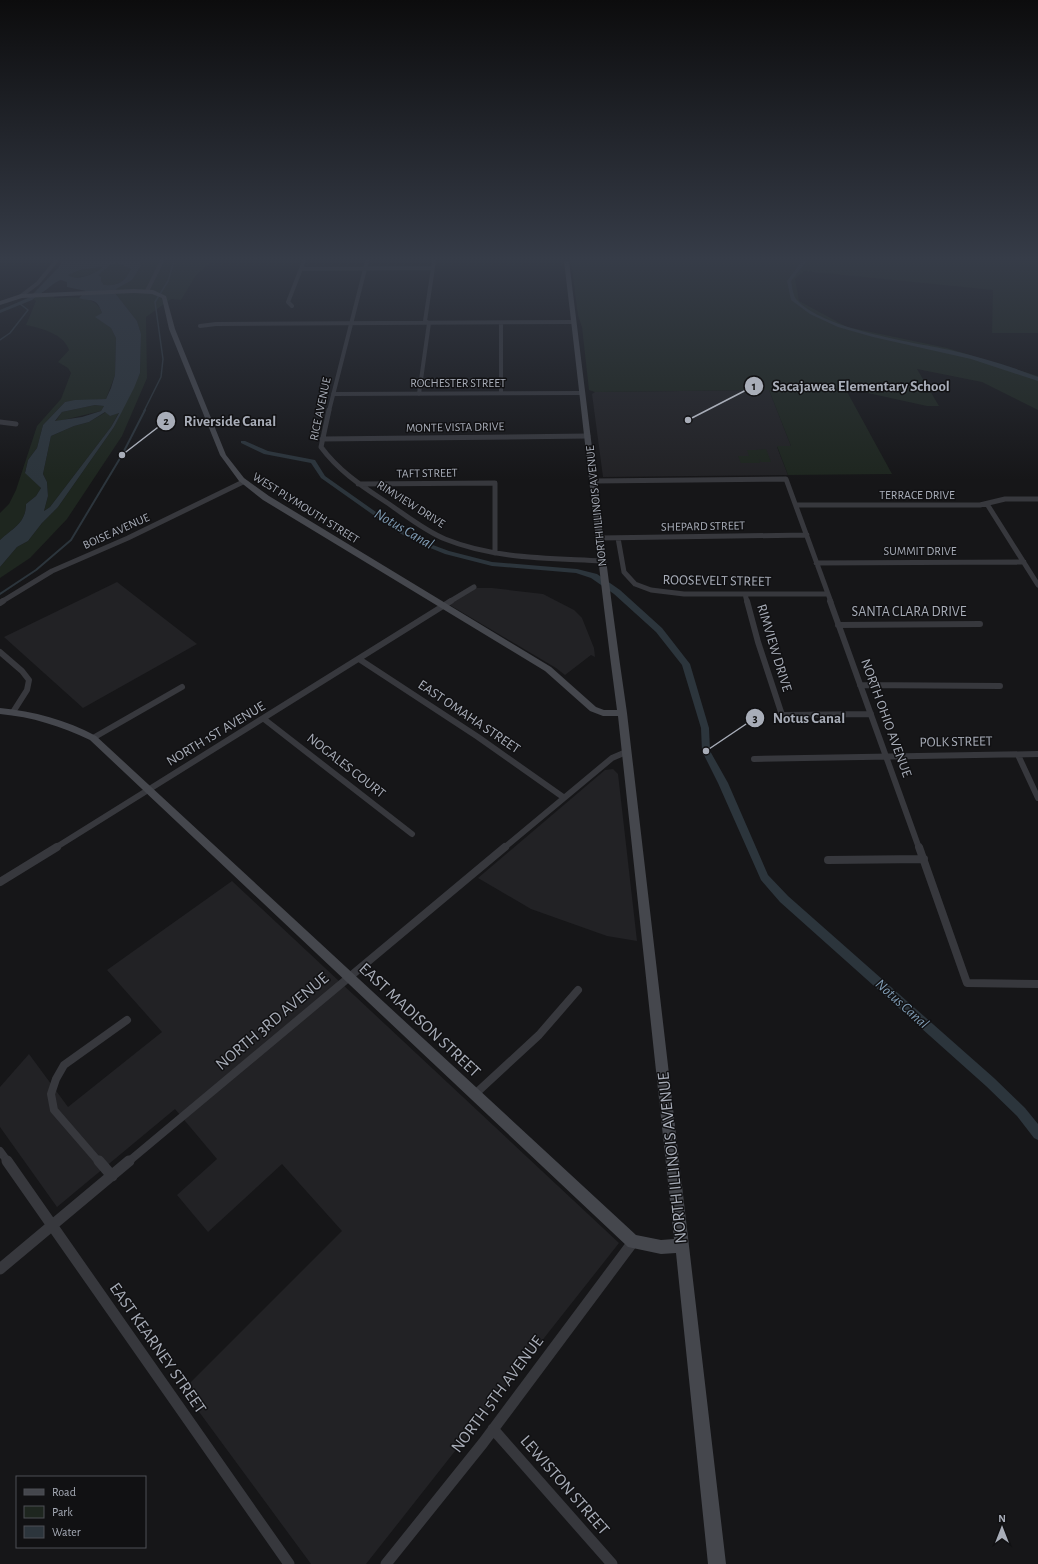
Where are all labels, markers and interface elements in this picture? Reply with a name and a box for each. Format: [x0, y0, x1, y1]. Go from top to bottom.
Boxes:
callout: Sacajawea Elementary School [744, 373, 958, 400]
street label: RICE AVENUE [307, 376, 333, 442]
street label: ROCHESTER STREET [410, 377, 506, 389]
text: Sacajawea Elementary School [772, 379, 950, 394]
text: 1 [752, 380, 756, 392]
callout: Riverside Canal [156, 407, 284, 434]
text: Riverside Canal [184, 414, 276, 429]
text: 2 [163, 415, 169, 427]
street label: MONTE VISTA DRIVE [406, 420, 504, 434]
street label: NORTH ILLINOIS AVENUE [584, 445, 608, 567]
street label: TAFT STREET [396, 466, 458, 480]
street label: WEST PLYMOUTH STREET [251, 470, 361, 546]
street label: RIMVIEW DRIVE [375, 478, 447, 530]
street label: TERRACE DRIVE [879, 489, 955, 501]
water label: Notus Canal [372, 506, 436, 552]
street label: BOISE AVENUE [81, 511, 151, 551]
street label: SHEPARD STREET [661, 519, 745, 533]
street label: SUMMIT DRIVE [884, 545, 957, 557]
street label: ROOSEVELT STREET [662, 573, 772, 589]
street label: RIMVIEW DRIVE [754, 603, 794, 694]
street label: SANTA CLARA DRIVE [852, 605, 967, 619]
street label: NORTH OHIO AVENUE [858, 657, 914, 779]
street label: EAST OMAHA STREET [415, 678, 523, 756]
street label: NORTH 1ST AVENUE [164, 699, 268, 769]
callout: Notus Canal [745, 704, 853, 731]
text: Notus Canal [773, 711, 845, 726]
text: 3 [752, 712, 758, 724]
street label: NOGALES COURT [304, 731, 388, 801]
street label: POLK STREET [919, 734, 993, 750]
street label: EAST MADISON STREET [356, 960, 484, 1080]
street label: NORTH 3RD AVENUE [212, 969, 332, 1073]
water label: Notus Canal [873, 976, 932, 1032]
street label: NORTH ILLINOIS AVENUE [655, 1072, 689, 1244]
street label: EAST KEARNEY STREET [106, 1279, 210, 1417]
street label: NORTH 5TH AVENUE [448, 1332, 546, 1456]
street label: LEWISTON STREET [517, 1432, 613, 1538]
legend [16, 1476, 146, 1548]
text: Road [52, 1486, 76, 1498]
text: Park [52, 1506, 73, 1518]
north arrow [982, 1508, 1022, 1548]
text: N [998, 1513, 1006, 1524]
text: Water [52, 1526, 81, 1538]

